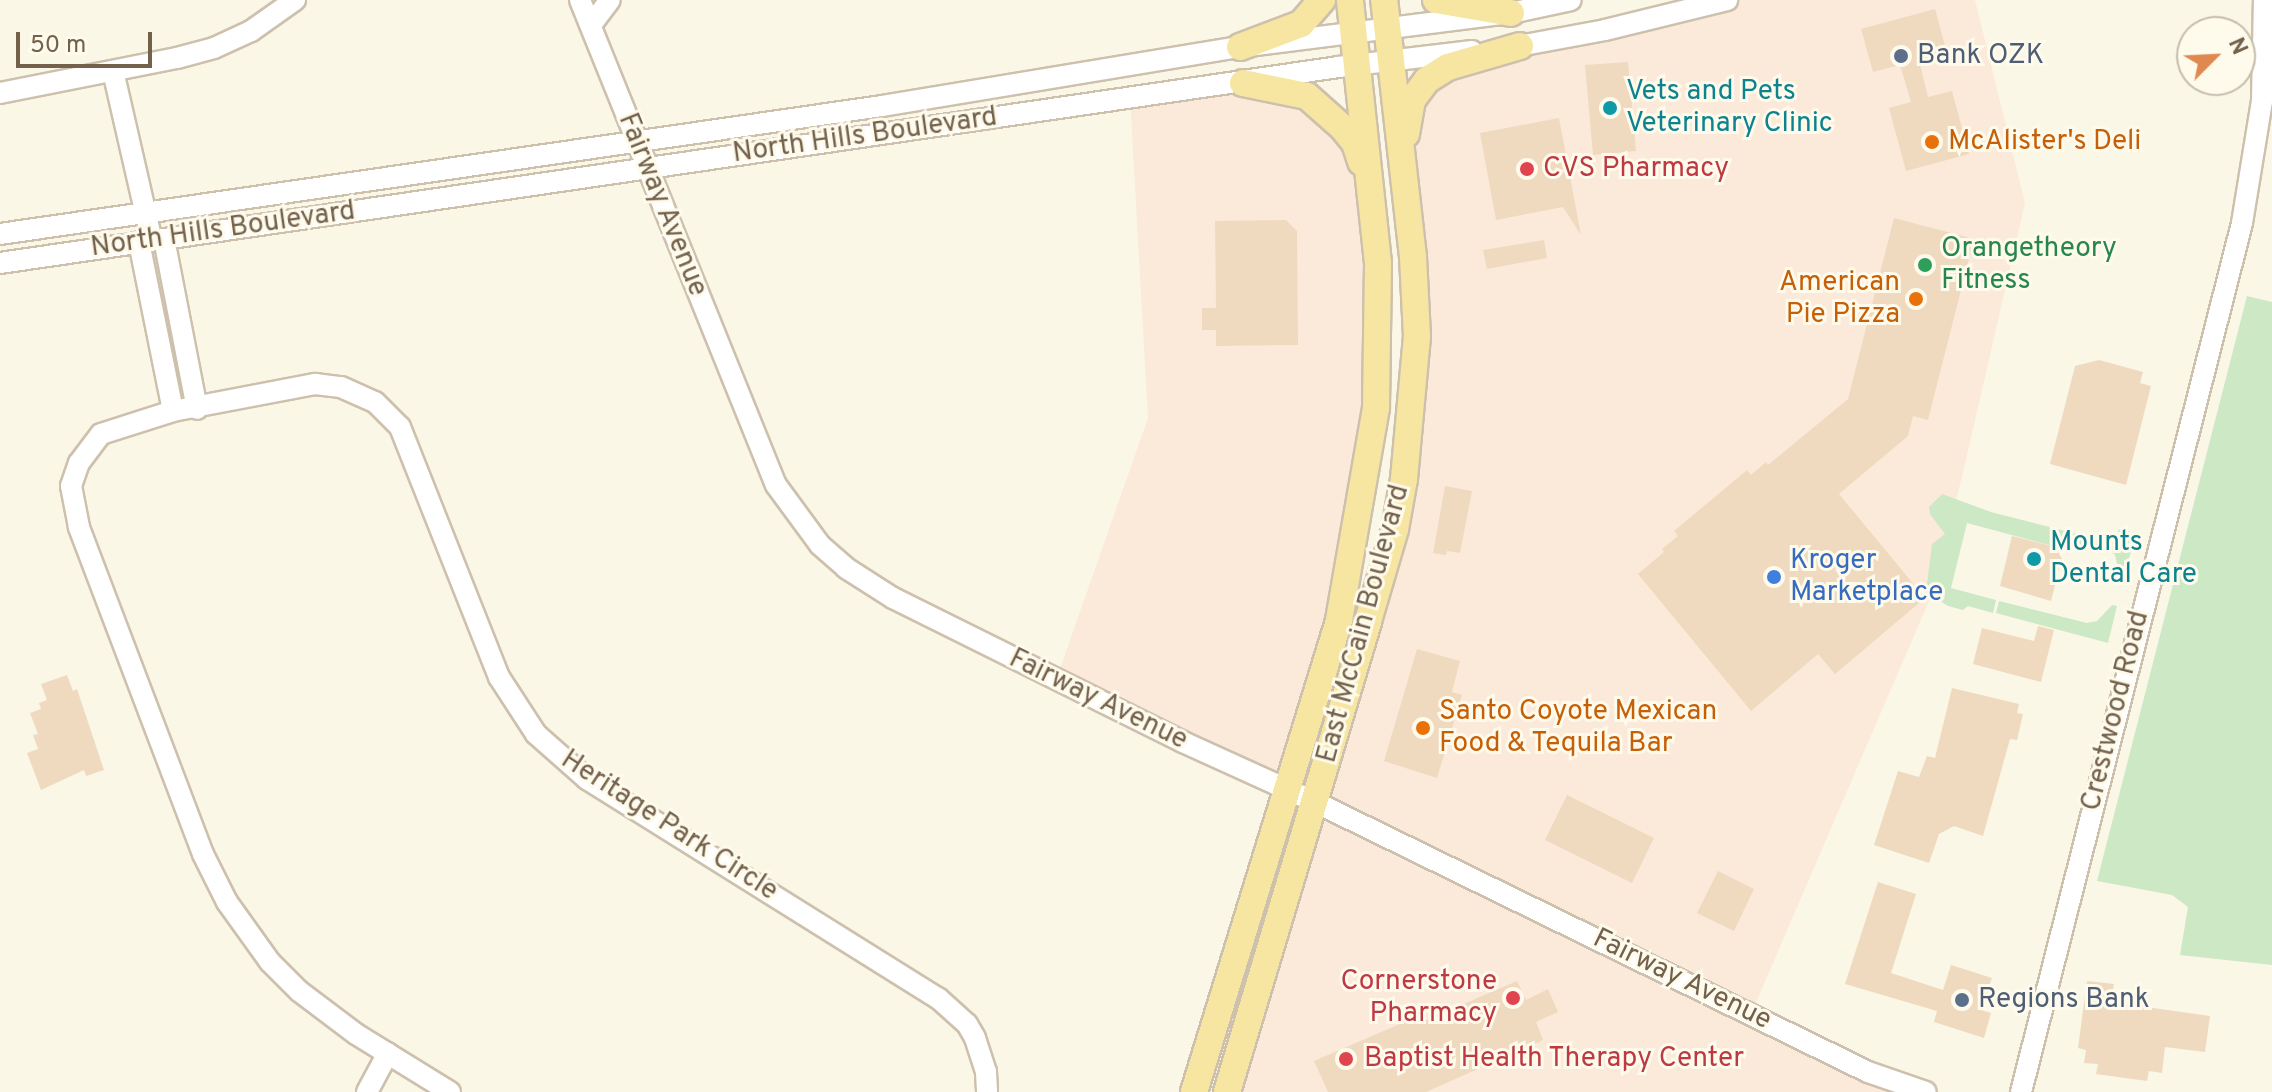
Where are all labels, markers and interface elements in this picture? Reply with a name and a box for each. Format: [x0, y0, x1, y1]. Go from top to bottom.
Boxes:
scale bar [20, 16, 156, 66]
north arrow [2176, 16, 2256, 96]
text: 50 m [30, 31, 86, 61]
text: N [2221, 34, 2252, 60]
place label: Bank OZK [1917, 39, 2044, 73]
marker: Bank OZK [1892, 47, 1910, 65]
place label: Vets and Pets Veterinary Clinic [1626, 75, 1833, 141]
marker: Vets and Pets Veterinary Clinic [1601, 99, 1619, 117]
street label: North Hills Boulevard [731, 101, 999, 171]
street label: Fairway Avenue [610, 108, 714, 302]
place label: McAlister's Deli [1948, 125, 2141, 159]
marker: McAlister's Deli [1923, 133, 1941, 151]
place label: CVS Pharmacy [1543, 152, 1729, 186]
marker: CVS Pharmacy [1518, 160, 1536, 178]
street label: North Hills Boulevard [89, 195, 357, 265]
place label: Orangetheory Fitness [1941, 232, 2117, 298]
marker: Orangetheory Fitness [1916, 256, 1934, 274]
place label: American Pie Pizza [1779, 266, 1900, 332]
marker: American Pie Pizza [1907, 290, 1925, 308]
street label: East McCain Boulevard [1311, 481, 1417, 767]
place label: Mounts Dental Care [2050, 526, 2197, 592]
place label: Kroger Marketplace [1790, 544, 1943, 610]
marker: Mounts Dental Care [2025, 550, 2043, 568]
marker: Kroger Marketplace [1765, 568, 1783, 586]
street label: Crestwood Road [2075, 607, 2157, 815]
street label: Fairway Avenue [1003, 642, 1193, 758]
place label: Santo Coyote Mexican Food & Tequila Bar [1439, 695, 1717, 761]
marker: Santo Coyote Mexican Food & Tequila Bar [1414, 719, 1432, 737]
street label: Heritage Park Circle [554, 743, 784, 909]
street label: Fairway Avenue [1587, 922, 1777, 1038]
place label: Cornerstone Pharmacy [1340, 965, 1497, 1031]
place label: Regions Bank [1978, 983, 2150, 1017]
marker: Cornerstone Pharmacy [1504, 989, 1522, 1007]
marker: Regions Bank [1953, 991, 1971, 1009]
place label: Baptist Health Therapy Center [1364, 1042, 1745, 1076]
marker: Baptist Health Therapy Center [1335, 1048, 1357, 1070]

